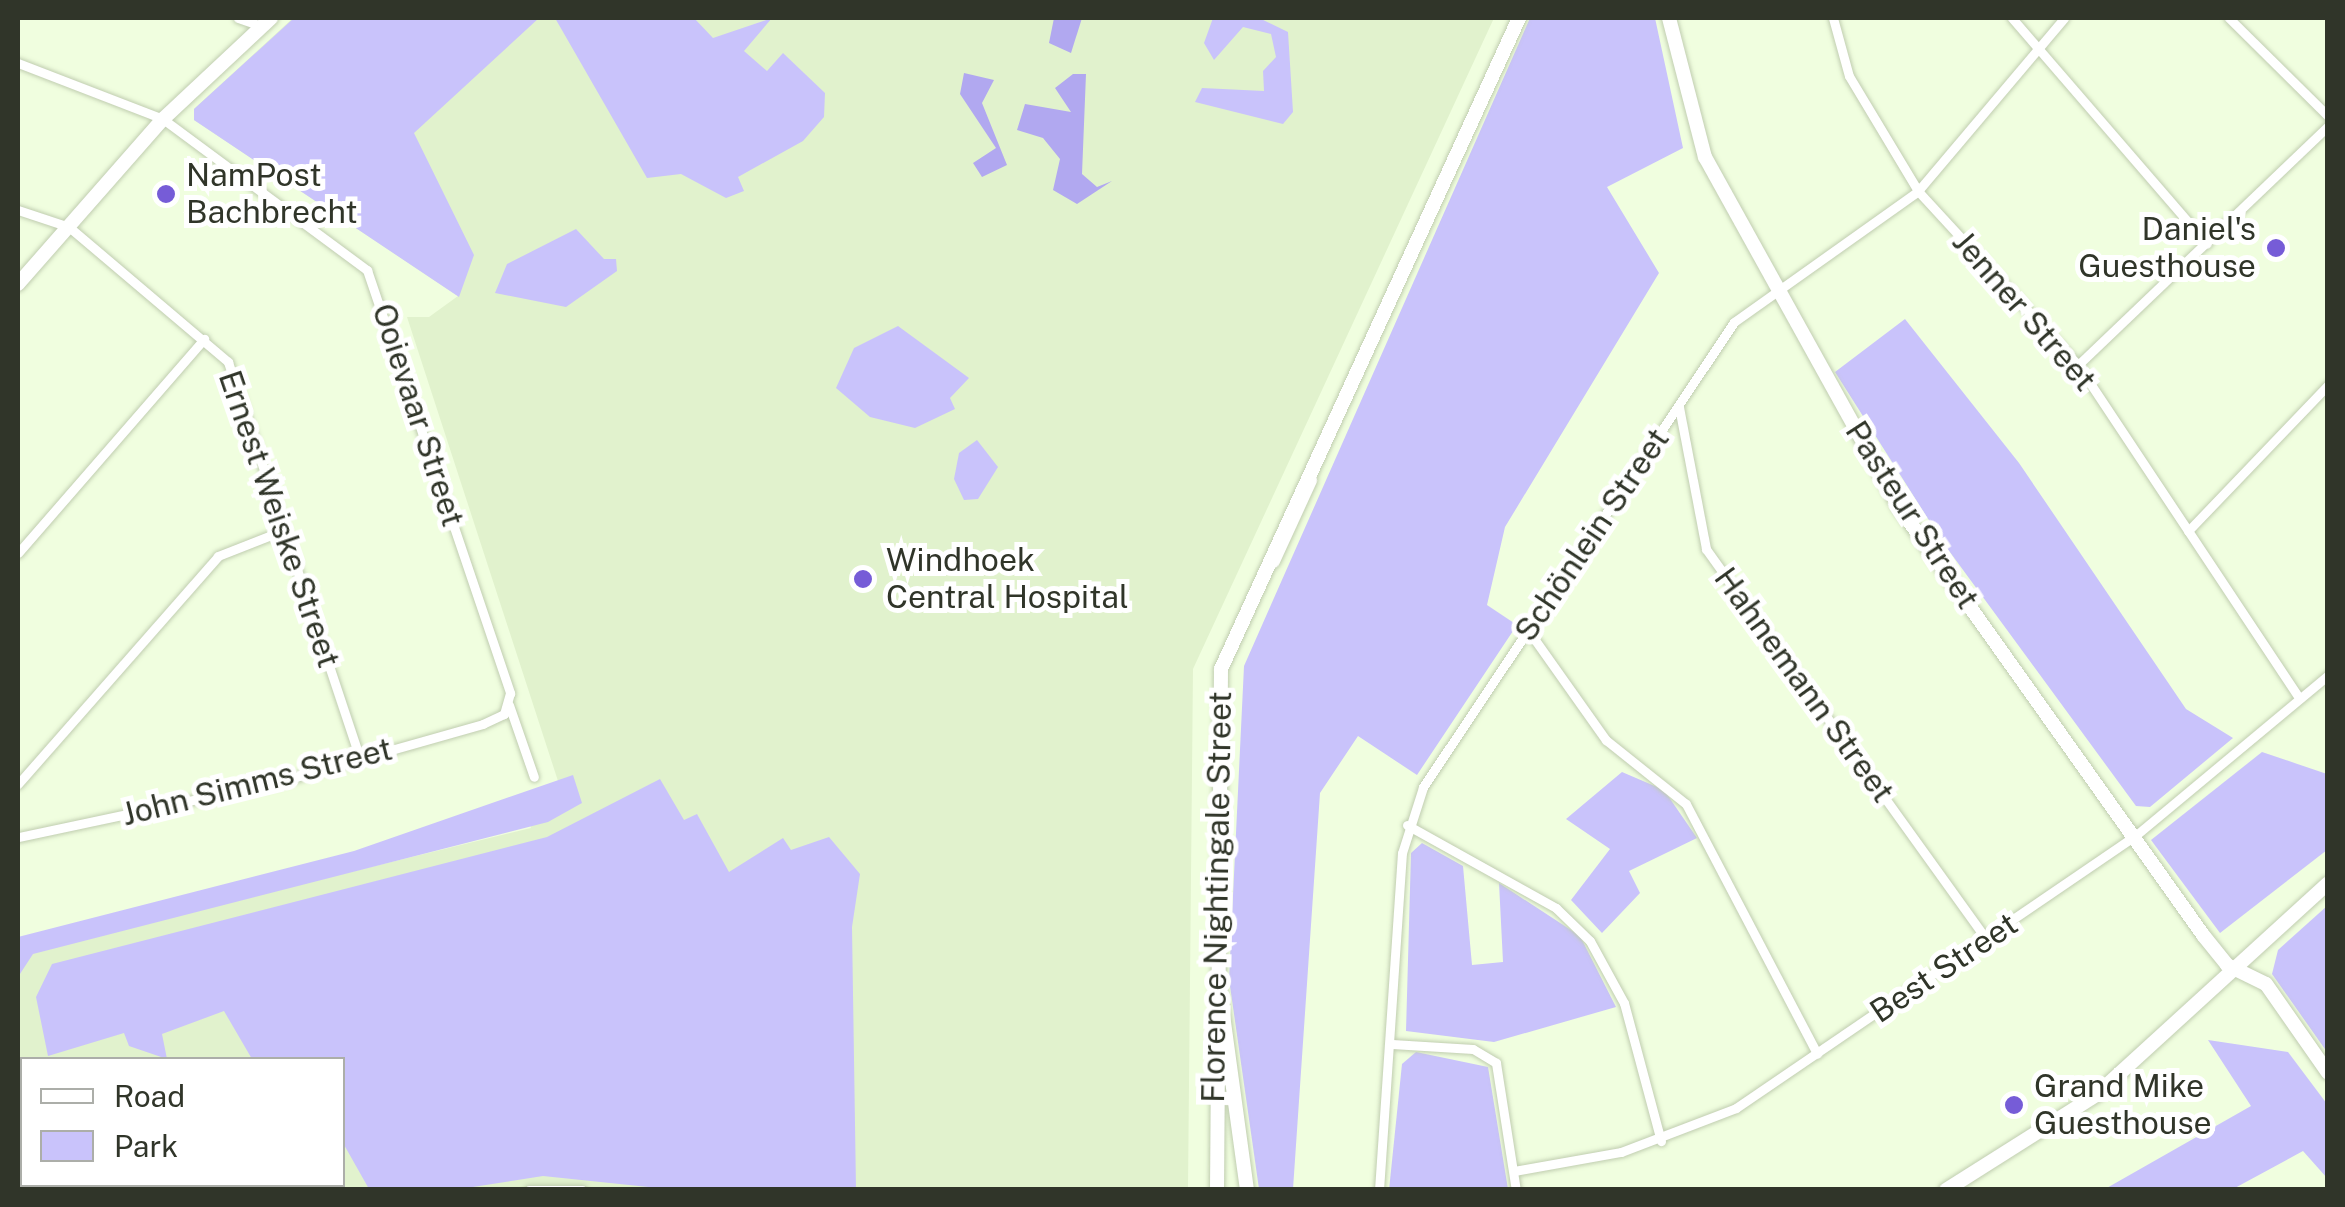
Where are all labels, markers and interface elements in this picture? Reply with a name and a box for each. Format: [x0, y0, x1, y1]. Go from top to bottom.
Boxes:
place label: NamPost Bachbrecht [186, 157, 358, 232]
marker: NamPost Bachbrecht [155, 183, 177, 205]
place label: Daniel's Guesthouse [2078, 211, 2256, 286]
street label: Jenner Street [1944, 223, 2104, 399]
marker: Daniel's Guesthouse [2265, 237, 2287, 259]
street label: Ooievaar Street [364, 299, 472, 531]
street label: Ernest Weiske Street [210, 365, 348, 673]
street label: Pasteur Street [1837, 414, 1987, 616]
street label: Schönlein Street [1507, 421, 1677, 649]
place label: Windhoek Central Hospital [886, 542, 1129, 617]
street label: Hahnemann Street [1706, 560, 1902, 810]
marker: Windhoek Central Hospital [850, 566, 876, 592]
street label: Florence Nightingale Street [1194, 691, 1240, 1103]
street label: John Simms Street [118, 730, 396, 834]
street label: Best Street [1863, 905, 2025, 1031]
legend [20, 1057, 345, 1187]
place label: Grand Mike Guesthouse [2034, 1068, 2212, 1143]
text: Road [114, 1078, 185, 1114]
marker: Grand Mike Guesthouse [2003, 1094, 2025, 1116]
text: Park [114, 1128, 178, 1164]

